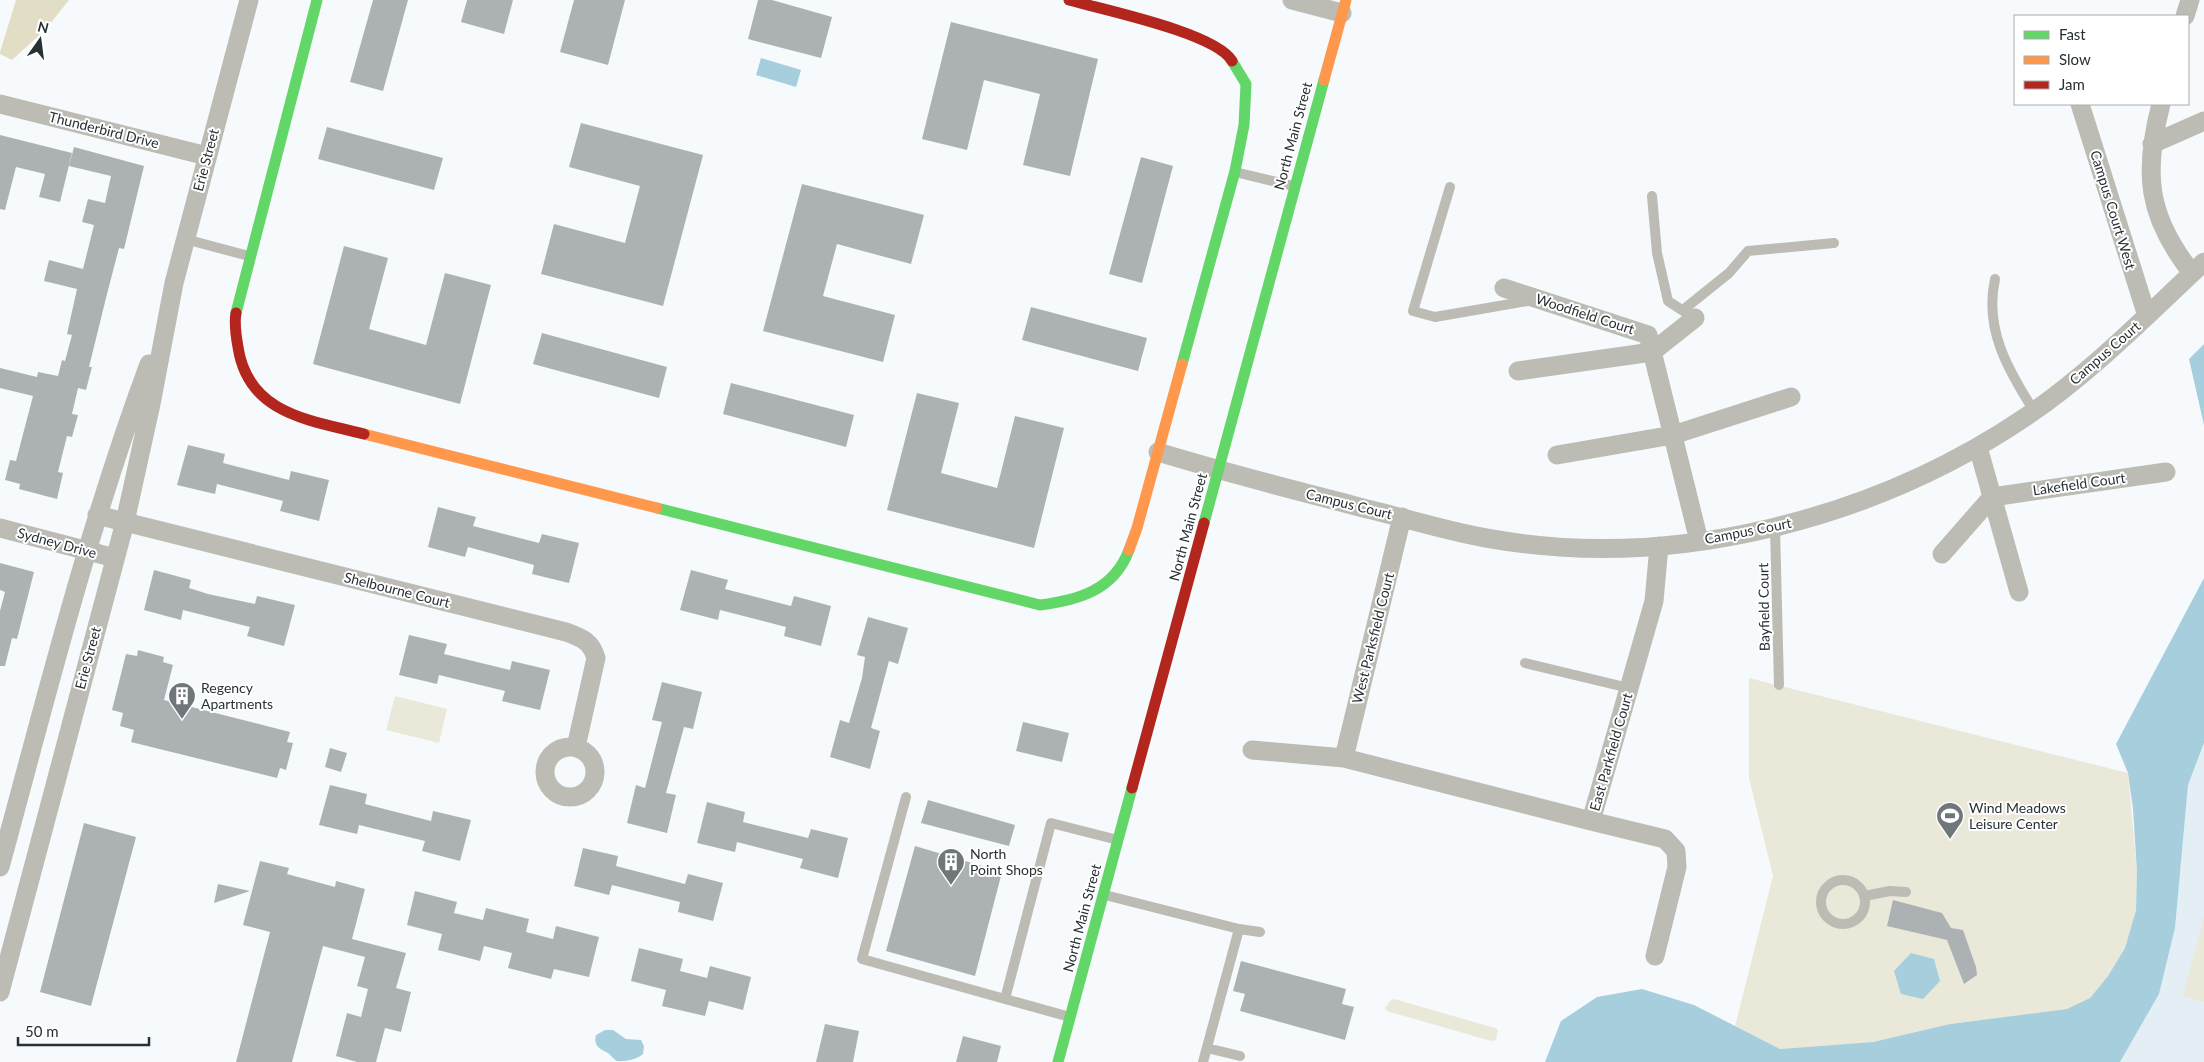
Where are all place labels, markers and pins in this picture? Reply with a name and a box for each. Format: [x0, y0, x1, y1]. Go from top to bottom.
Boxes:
place label: Regency Apartments [201, 679, 273, 712]
building icon: Regency Apartments [167, 681, 197, 720]
place label: Wind Meadows Leisure Center [1969, 799, 2066, 832]
sports icon: Wind Meadows Leisure Center [1935, 801, 1965, 840]
place label: North Point Shops [970, 845, 1043, 878]
building icon: North Point Shops [936, 847, 966, 886]

